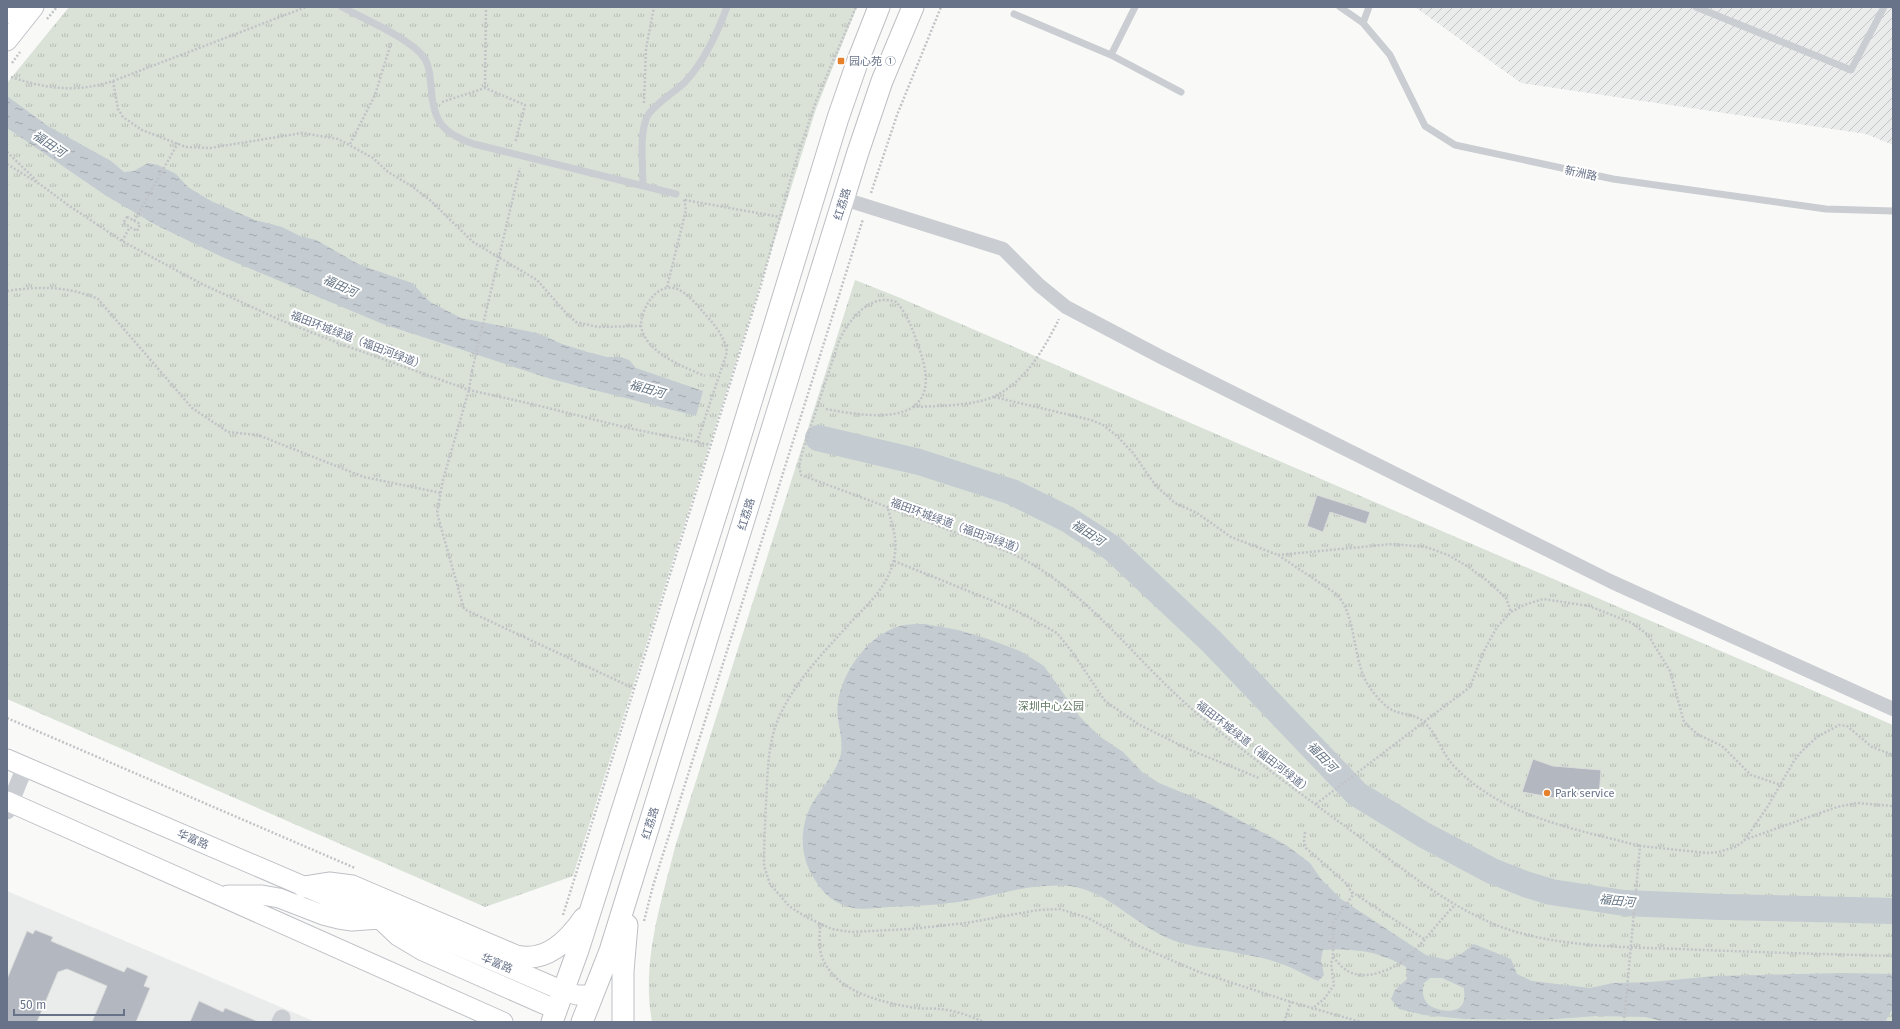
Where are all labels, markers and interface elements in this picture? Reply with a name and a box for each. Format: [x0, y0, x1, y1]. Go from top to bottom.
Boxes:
place label: 园心苑 ① [849, 55, 896, 68]
marker: 园心苑 ① [836, 56, 846, 66]
water label: 福田河 [30, 128, 69, 161]
street label: 新洲路 [1563, 164, 1598, 183]
street label: 红荔路 [831, 186, 854, 222]
water label: 福田河 [321, 272, 361, 301]
street label: 福田环城绿道（福田河绿道） [289, 309, 427, 372]
water label: 福田河 [628, 377, 668, 401]
street label: 红荔路 [735, 496, 758, 532]
street label: 福田环城绿道（福田河绿道） [888, 496, 1027, 557]
water label: 福田河 [1069, 517, 1109, 550]
street label: 福田环城绿道（福田河绿道） [1193, 698, 1314, 797]
park label: 深圳中心公园 [1018, 700, 1084, 713]
water label: 福田河 [1304, 739, 1341, 776]
place label: Park service [1555, 787, 1615, 800]
marker: Park service [1542, 788, 1552, 798]
street label: 红荔路 [639, 805, 662, 841]
street label: 华富路 [175, 827, 211, 852]
water label: 福田河 [1598, 892, 1638, 910]
street label: 华富路 [479, 951, 515, 976]
scale bar [14, 991, 124, 1017]
text: 50 m [20, 998, 46, 1012]

